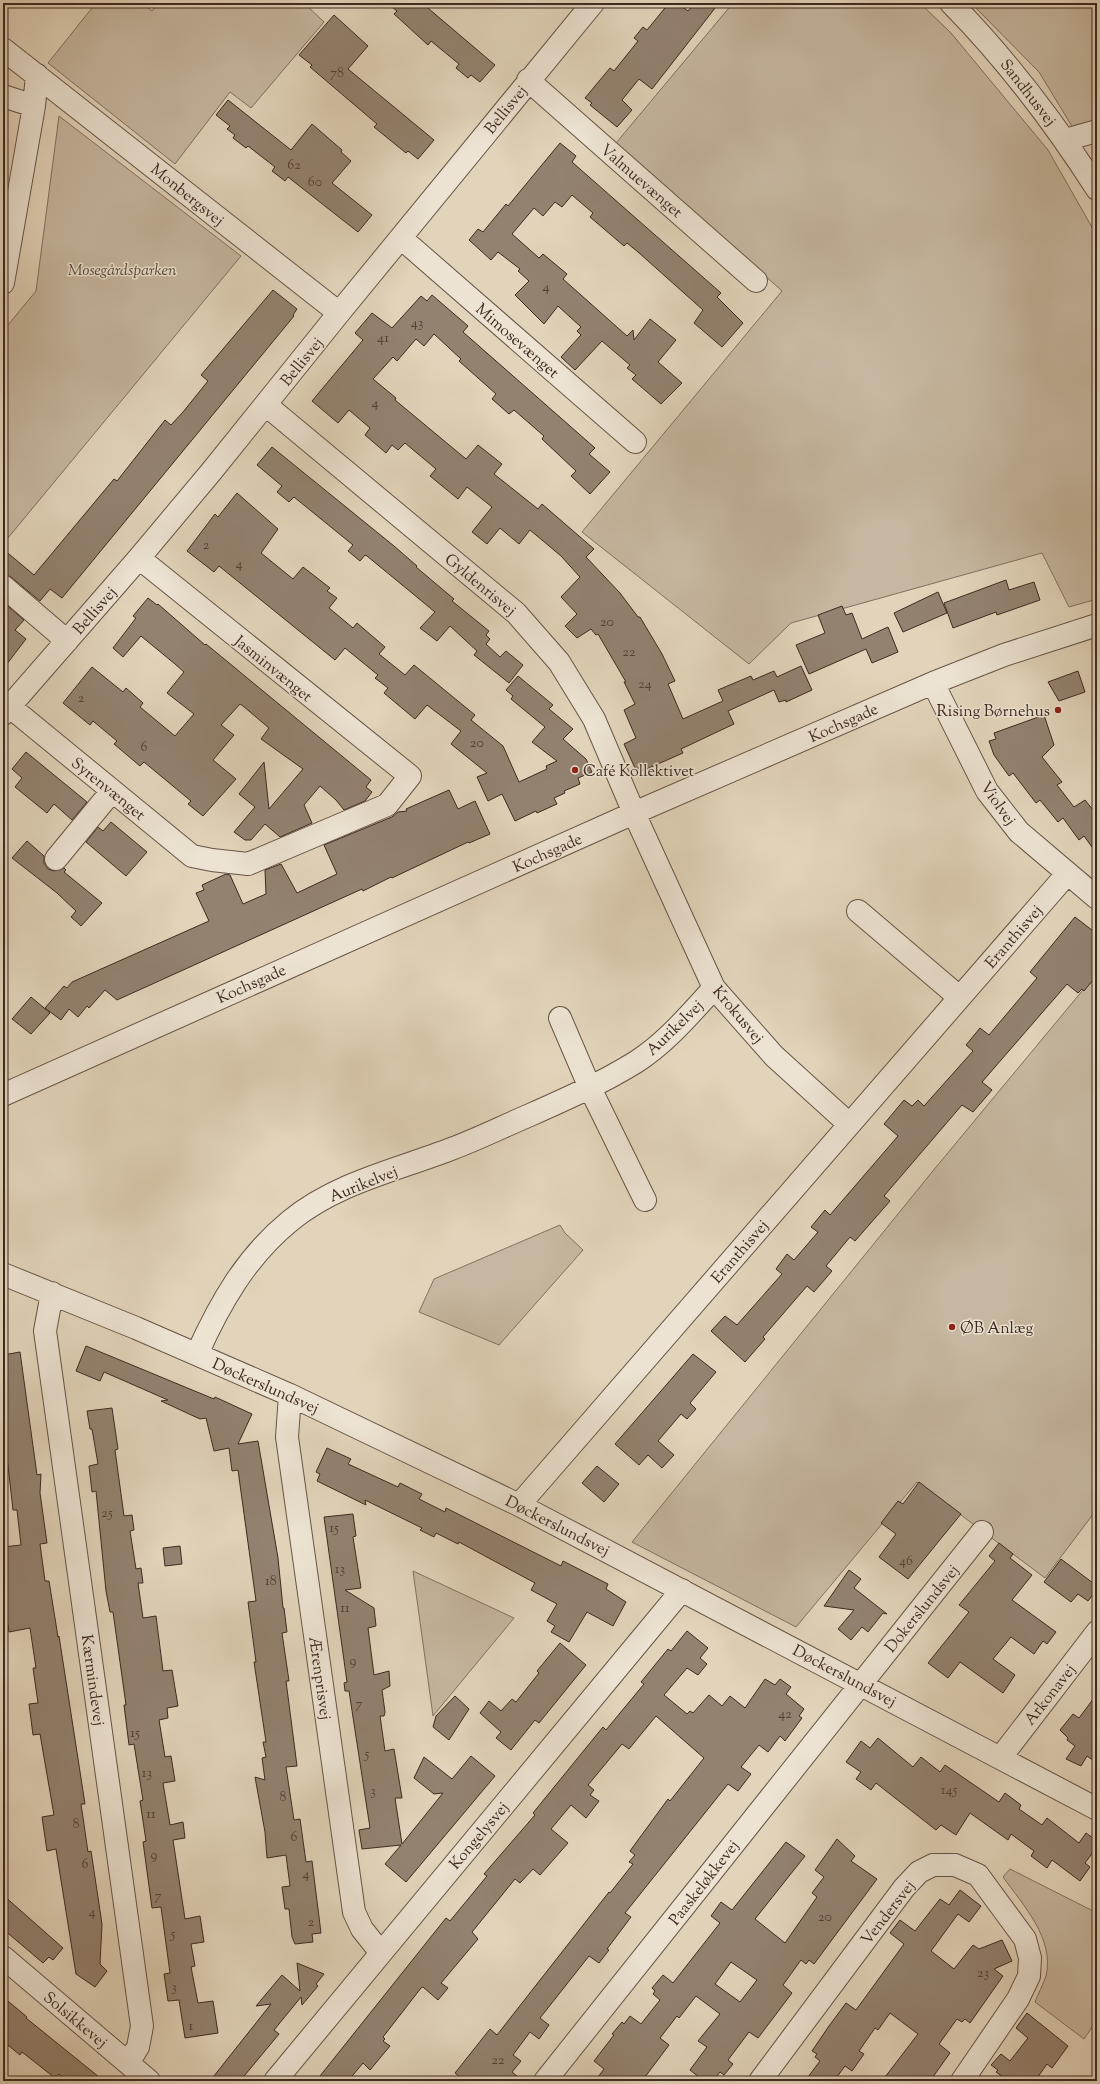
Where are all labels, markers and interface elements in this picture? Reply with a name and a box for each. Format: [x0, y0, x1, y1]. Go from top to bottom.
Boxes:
street label: Sandhusvej [993, 55, 1061, 132]
house number: 78 [330, 64, 344, 84]
street label: Bellisvej [480, 81, 534, 140]
street label: Valmuevænget [594, 139, 687, 225]
house number: 62 [287, 156, 301, 176]
street label: Monbergsvej [145, 159, 228, 233]
house number: 60 [308, 173, 322, 193]
park label: Mosegårdsparken [68, 260, 177, 283]
house number: 4 [542, 278, 550, 298]
street label: Mimosevænget [469, 299, 564, 385]
house number: 43 [411, 314, 424, 334]
house number: 41 [377, 329, 389, 349]
street label: Bellisvej [276, 333, 330, 392]
house number: 4 [371, 394, 379, 414]
house number: 2 [203, 536, 210, 556]
street label: Gyldenrisvej [439, 549, 520, 623]
house number: 4 [235, 555, 243, 575]
street label: Bellisvej [69, 583, 123, 641]
house number: 20 [600, 613, 614, 633]
street label: Jasminvænget [228, 631, 317, 709]
house number: 22 [622, 643, 636, 663]
house number: 24 [638, 675, 652, 695]
house number: 2 [78, 689, 85, 709]
street label: Kochsgade [806, 699, 882, 750]
place label: Rising Børnehus [936, 701, 1050, 724]
marker: Rising Børnehus [1053, 705, 1063, 715]
house number: 20 [470, 734, 484, 754]
house number: 6 [141, 738, 148, 758]
street label: Syrenvænget [65, 753, 150, 827]
place label: Café Kollektivet [583, 761, 695, 784]
marker: Café Kollektivet [570, 765, 580, 775]
street label: Violvej [973, 778, 1020, 831]
street label: Kochsgade [510, 829, 586, 880]
street label: Eranthisvej [981, 901, 1049, 975]
street label: Kochsgade [214, 960, 290, 1011]
street label: Krokusvej [706, 982, 768, 1050]
street label: Aurikelvej [642, 996, 710, 1062]
street label: Aurikelvej [326, 1161, 402, 1209]
street label: Eranthisvej [707, 1216, 775, 1290]
place label: ØB Anlæg [960, 1318, 1034, 1341]
marker: ØB Anlæg [947, 1322, 957, 1332]
street label: Døckerslundsvej [208, 1353, 322, 1421]
street label: Døckerslundsvej [501, 1491, 613, 1563]
house number: 25 [101, 1504, 113, 1524]
house number: 15 [329, 1519, 339, 1539]
house number: 46 [899, 1552, 913, 1572]
house number: 13 [335, 1560, 346, 1580]
street label: Dokerslundsvej [880, 1561, 966, 1659]
house number: 18 [265, 1572, 277, 1592]
house number: 11 [340, 1599, 350, 1619]
street label: Kærmindevej [74, 1633, 109, 1728]
street label: Ærenprisvej [301, 1635, 336, 1722]
street label: Døckerslundsvej [788, 1640, 900, 1714]
house number: 9 [350, 1652, 357, 1672]
street label: Arkonavej [1020, 1660, 1082, 1731]
house number: 7 [355, 1695, 363, 1715]
house number: 42 [778, 1705, 792, 1725]
house number: 15 [130, 1724, 140, 1744]
house number: 5 [364, 1745, 370, 1765]
house number: 13 [142, 1764, 153, 1784]
house number: 145 [941, 1781, 958, 1801]
house number: 3 [370, 1782, 376, 1802]
house number: 8 [280, 1788, 287, 1808]
street label: Kongelysvej [445, 1798, 515, 1876]
house number: 11 [146, 1805, 156, 1825]
house number: 8 [73, 1815, 80, 1835]
house number: 6 [291, 1828, 298, 1848]
street label: Paaskeløkkevej [664, 1836, 746, 1931]
house number: 9 [151, 1846, 158, 1866]
house number: 6 [82, 1855, 89, 1875]
house number: 4 [302, 1865, 310, 1885]
street label: Vendersvej [856, 1876, 922, 1951]
house number: 7 [154, 1887, 162, 1907]
house number: 4 [88, 1903, 96, 1923]
house number: 20 [818, 1908, 832, 1928]
house number: 2 [308, 1913, 315, 1933]
house number: 5 [170, 1925, 176, 1945]
house number: 23 [977, 1964, 989, 1984]
house number: 3 [171, 1978, 177, 1998]
street label: Solsikkevej [37, 1987, 111, 2055]
house number: 1 [189, 2017, 194, 2037]
house number: 22 [491, 2051, 505, 2071]

